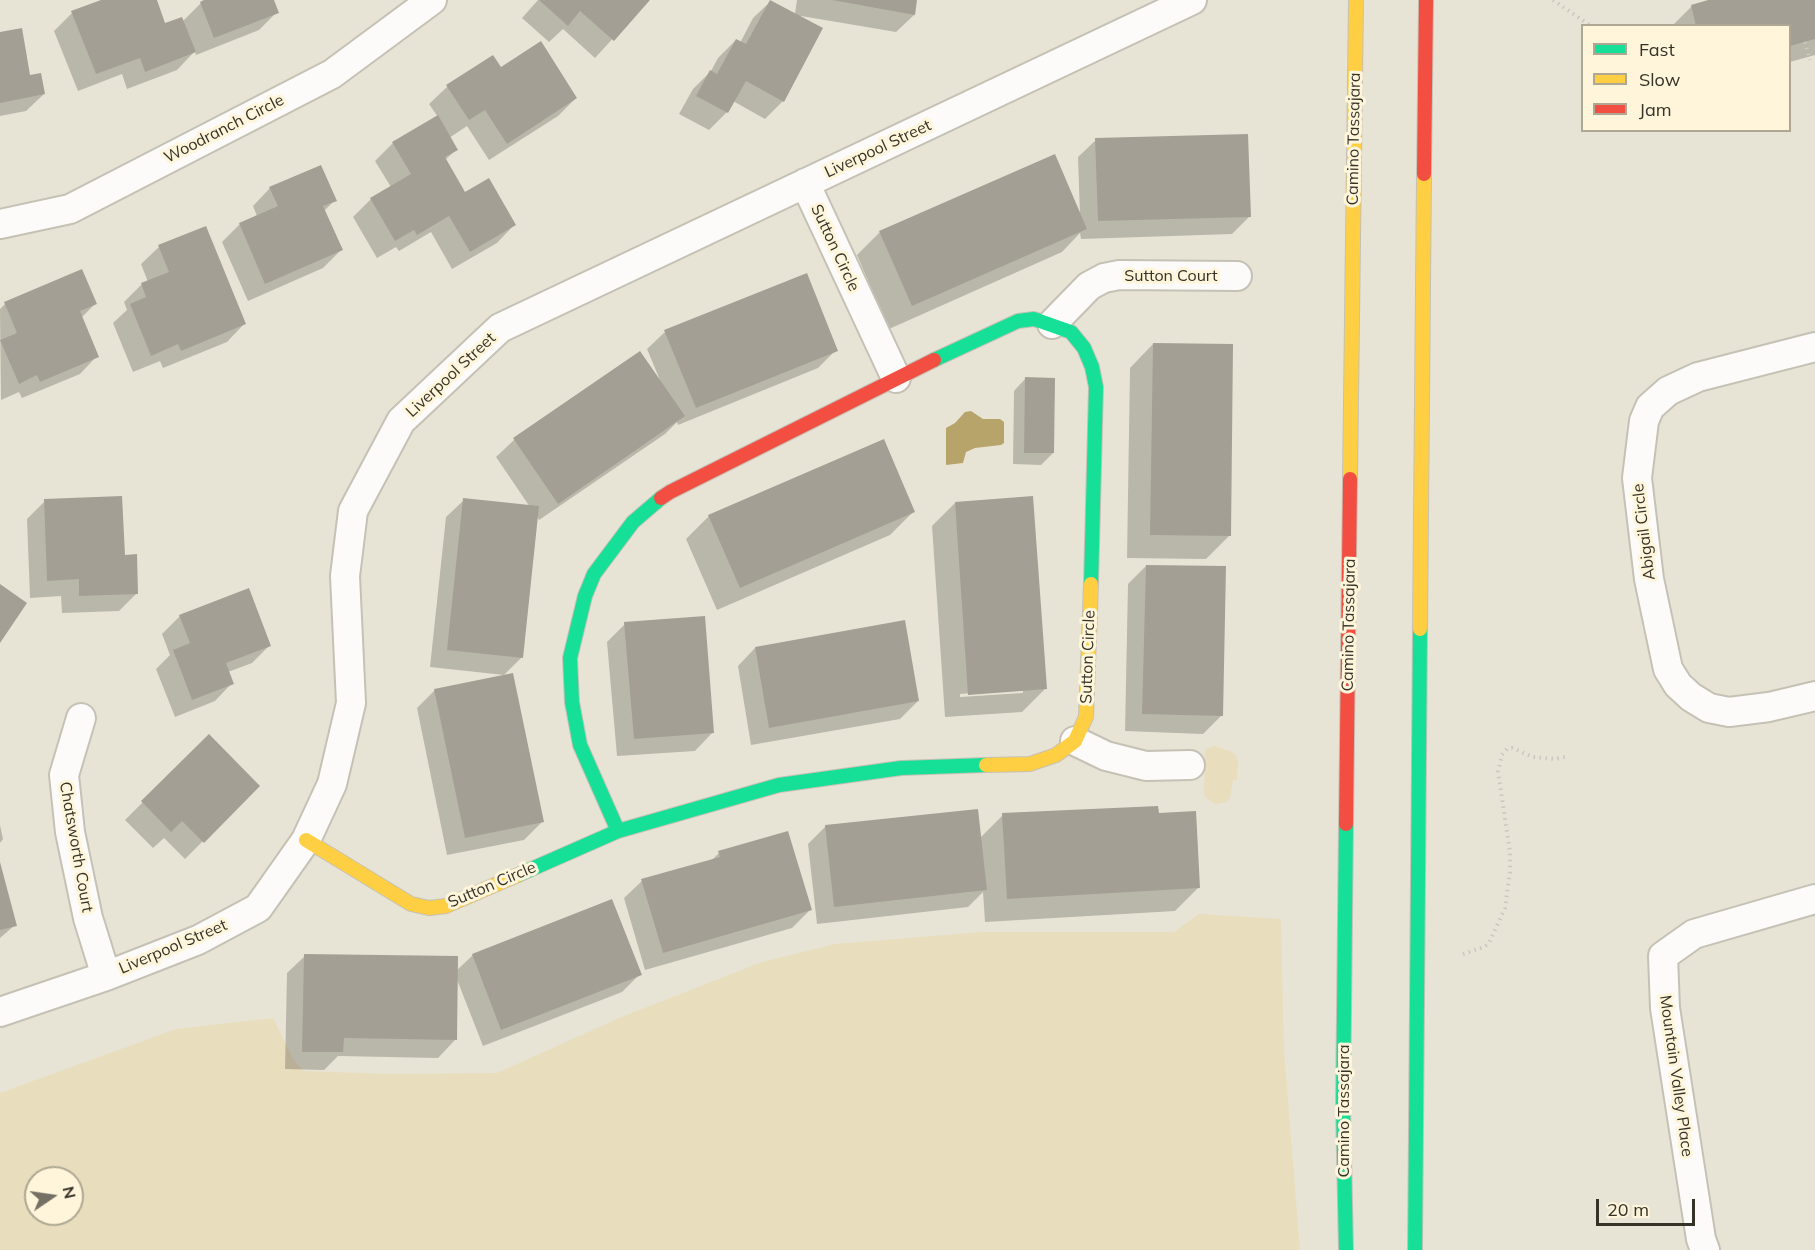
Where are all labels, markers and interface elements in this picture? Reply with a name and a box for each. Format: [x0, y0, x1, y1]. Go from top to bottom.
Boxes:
legend [1581, 24, 1791, 132]
text: Fast [1639, 38, 1675, 61]
text: Slow [1639, 68, 1680, 91]
street label: Camino Tassajara [1343, 72, 1365, 206]
street label: Woodranch Circle [161, 91, 287, 167]
text: Jam [1639, 98, 1672, 121]
street label: Liverpool Street [822, 116, 934, 182]
street label: Sutton Circle [807, 201, 863, 295]
street label: Sutton Court [1124, 266, 1218, 286]
street label: Liverpool Street [402, 329, 500, 421]
street label: Abigail Circle [1629, 483, 1659, 581]
street label: Camino Tassajara [1338, 558, 1360, 692]
street label: Sutton Circle [1077, 610, 1099, 704]
street label: Chatsworth Court [55, 780, 97, 914]
street label: Sutton Circle [445, 858, 539, 912]
street label: Liverpool Street [116, 916, 230, 978]
street label: Mountain Valley Place [1655, 994, 1697, 1158]
street label: Camino Tassajara [1334, 1044, 1354, 1178]
north arrow [24, 1166, 84, 1226]
text: N [58, 1184, 81, 1201]
scale bar [1599, 1187, 1698, 1225]
text: 20 m [1607, 1198, 1649, 1221]

